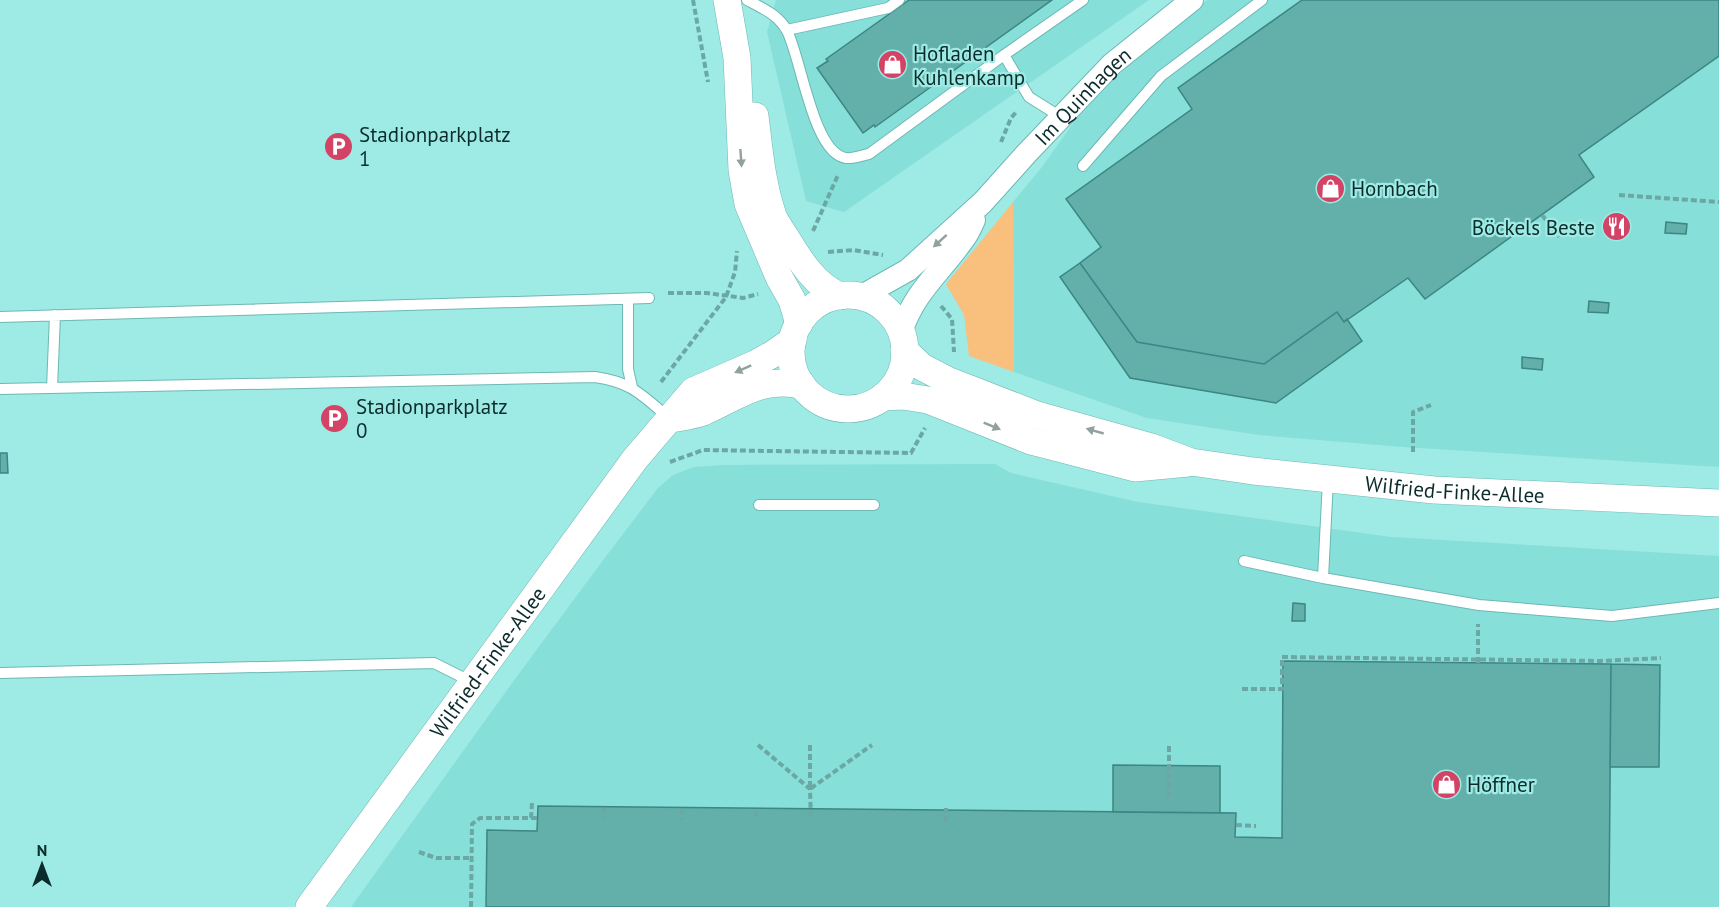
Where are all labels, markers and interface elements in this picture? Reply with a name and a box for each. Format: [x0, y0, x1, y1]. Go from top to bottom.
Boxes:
place label: Hofladen Kuhlenkamp [913, 40, 1025, 91]
street label: Im Quinhagen [1029, 41, 1136, 151]
shop icon: Hofladen Kuhlenkamp [876, 49, 908, 81]
place label: Stadionparkplatz 1 [359, 121, 511, 172]
parking icon: Stadionparkplatz 1 [322, 130, 354, 162]
one-way arrow [737, 149, 746, 168]
shop icon: Hornbach [1314, 172, 1346, 204]
place label: Hornbach [1351, 175, 1438, 202]
restaurant icon: Böckels Beste [1600, 211, 1632, 243]
place label: Böckels Beste [1472, 214, 1595, 241]
one-way arrow [933, 234, 948, 247]
one-way arrow [733, 364, 751, 374]
place label: Stadionparkplatz 0 [356, 393, 508, 444]
parking icon: Stadionparkplatz 0 [319, 402, 351, 434]
one-way arrow [984, 421, 1002, 431]
one-way arrow [1086, 426, 1104, 435]
street label: Wilfried-Finke-Allee [1364, 469, 1545, 509]
street label: Wilfried-Finke-Allee [423, 581, 551, 743]
shop icon: Höffner [1430, 768, 1462, 800]
place label: Höffner [1467, 771, 1535, 798]
north arrow [12, 835, 72, 895]
text: N [37, 840, 47, 860]

